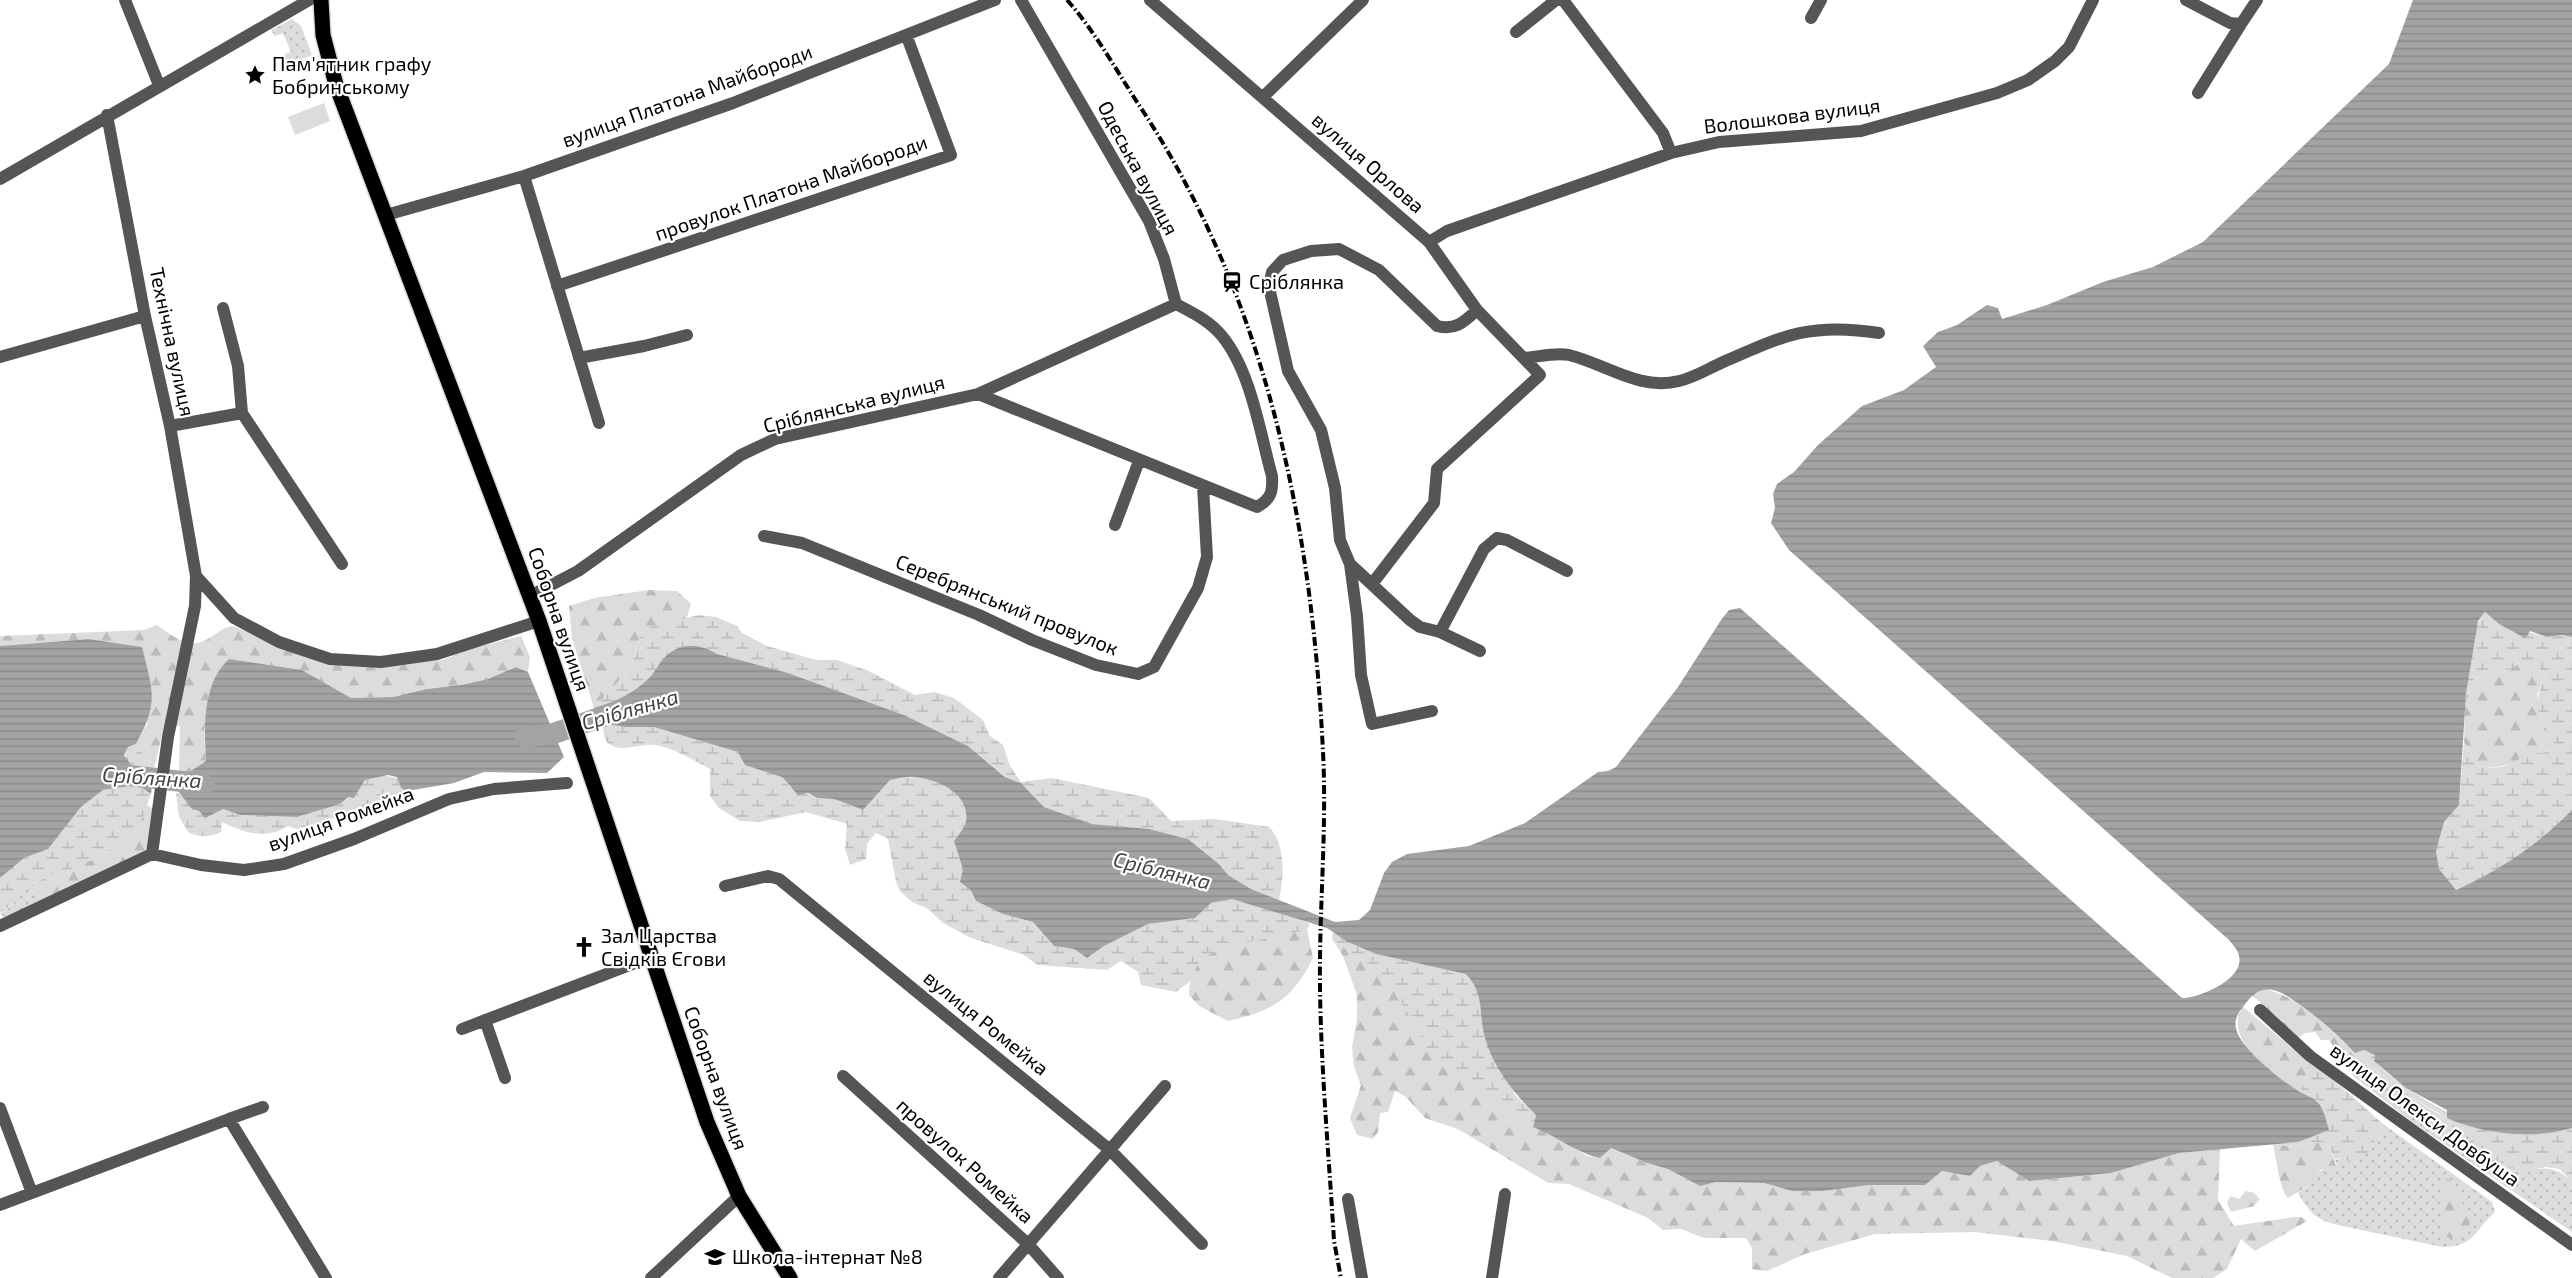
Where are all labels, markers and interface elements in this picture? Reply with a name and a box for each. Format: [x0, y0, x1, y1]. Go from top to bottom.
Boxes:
street label: вулиця Платона Майбороди [558, 39, 815, 153]
place label: Пам'ятник графу Бобринському [272, 51, 432, 99]
place icon: Пам'ятник графу Бобринському [243, 63, 267, 87]
street label: Волошкова вулиця [1702, 92, 1882, 139]
street label: Одеська вулиця [1093, 96, 1184, 239]
street label: вулиця Орлова [1307, 107, 1430, 218]
street label: провулок Платона Майбороди [651, 129, 930, 246]
street label: Технічна вулиця [145, 265, 200, 419]
place label: Сріблянка [1249, 269, 1344, 293]
station icon: Сріблянка [1220, 270, 1244, 294]
street label: Сріблянська вулиця [760, 369, 947, 438]
street label: Соборна вулиця [523, 543, 596, 694]
street label: Серебрянський провулок [892, 548, 1122, 661]
water label: Сріблянка [578, 683, 681, 734]
water label: Сріблянка [102, 761, 203, 792]
street label: вулиця Ромейка [264, 781, 417, 857]
water label: Сріблянка [1111, 845, 1214, 894]
place label: Зал Царства Свідків Єгови [601, 923, 726, 970]
church icon: Зал Царства Свідків Єгови [572, 935, 596, 959]
street label: вулиця Ромейка [919, 965, 1054, 1081]
street label: Соборна вулиця [679, 1003, 754, 1153]
street label: вулиця Олекси Довбуша [2326, 1037, 2525, 1192]
street label: провулок Ромейка [892, 1093, 1039, 1229]
place label: Школа-інтернат №8 [732, 1244, 923, 1268]
school or university icon: Школа-інтернат №8 [703, 1245, 727, 1269]

